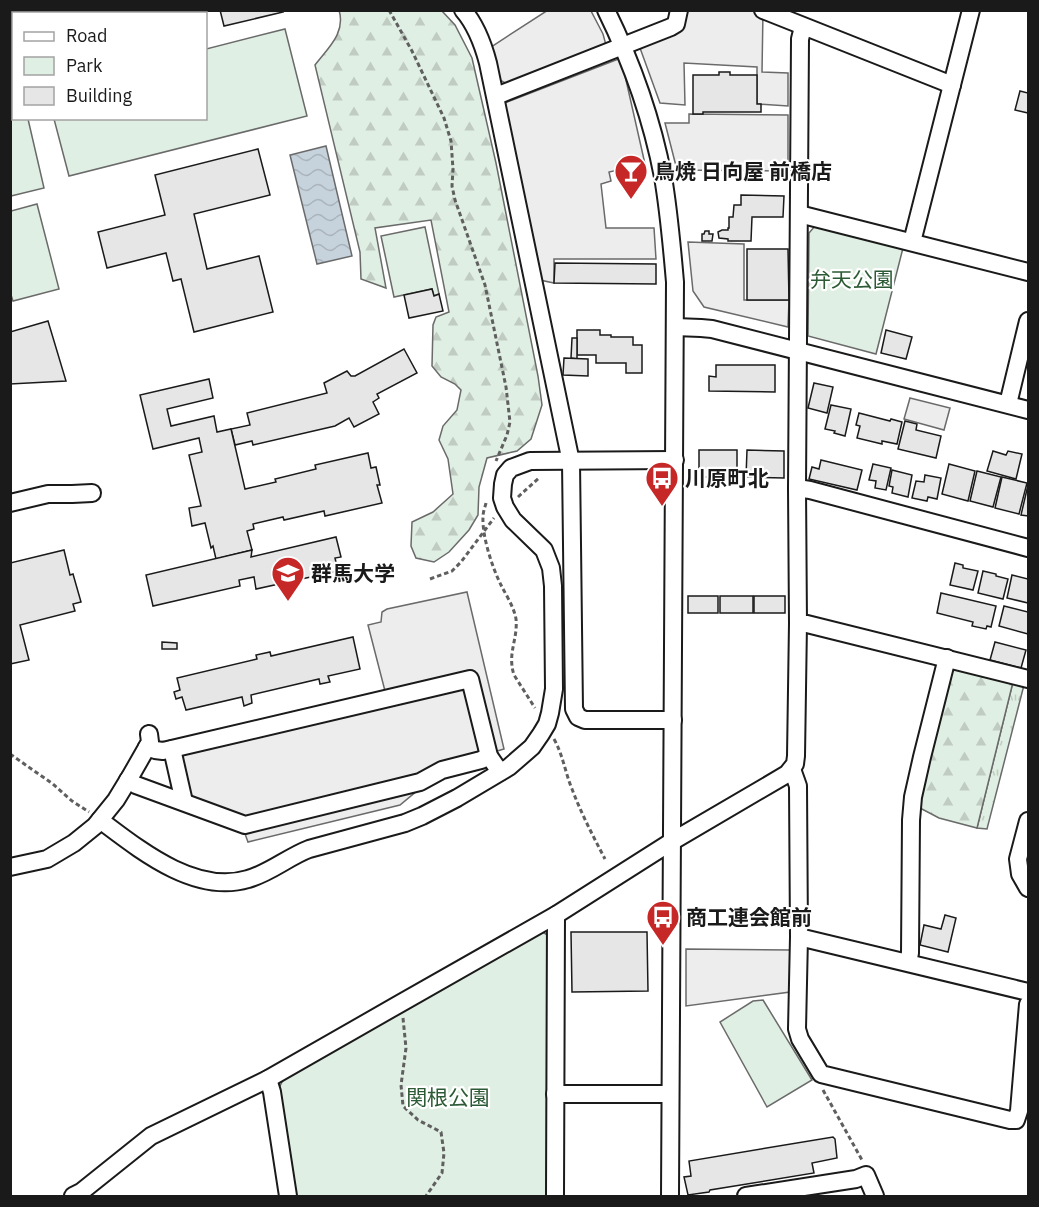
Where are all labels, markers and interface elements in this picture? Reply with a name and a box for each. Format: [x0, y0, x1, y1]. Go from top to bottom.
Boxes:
legend [12, 12, 207, 120]
text: Road [66, 24, 107, 47]
text: Park [66, 54, 103, 77]
text: Building [66, 84, 133, 107]
bar icon: 鳥焼 日向屋 前橋店 [613, 153, 649, 200]
place label: 鳥焼 日向屋 前橋店 [654, 157, 832, 185]
park label: 弁天公園 [810, 265, 894, 293]
bus stop icon: 川原町北 [644, 460, 680, 507]
place label: 川原町北 [685, 464, 769, 492]
school or university icon: 群馬大学 [270, 555, 306, 602]
place label: 群馬大学 [311, 559, 395, 587]
bus stop icon: 商工連会館前 [645, 899, 681, 946]
place label: 商工連会館前 [686, 903, 812, 931]
park label: 関根公園 [406, 1083, 490, 1111]

